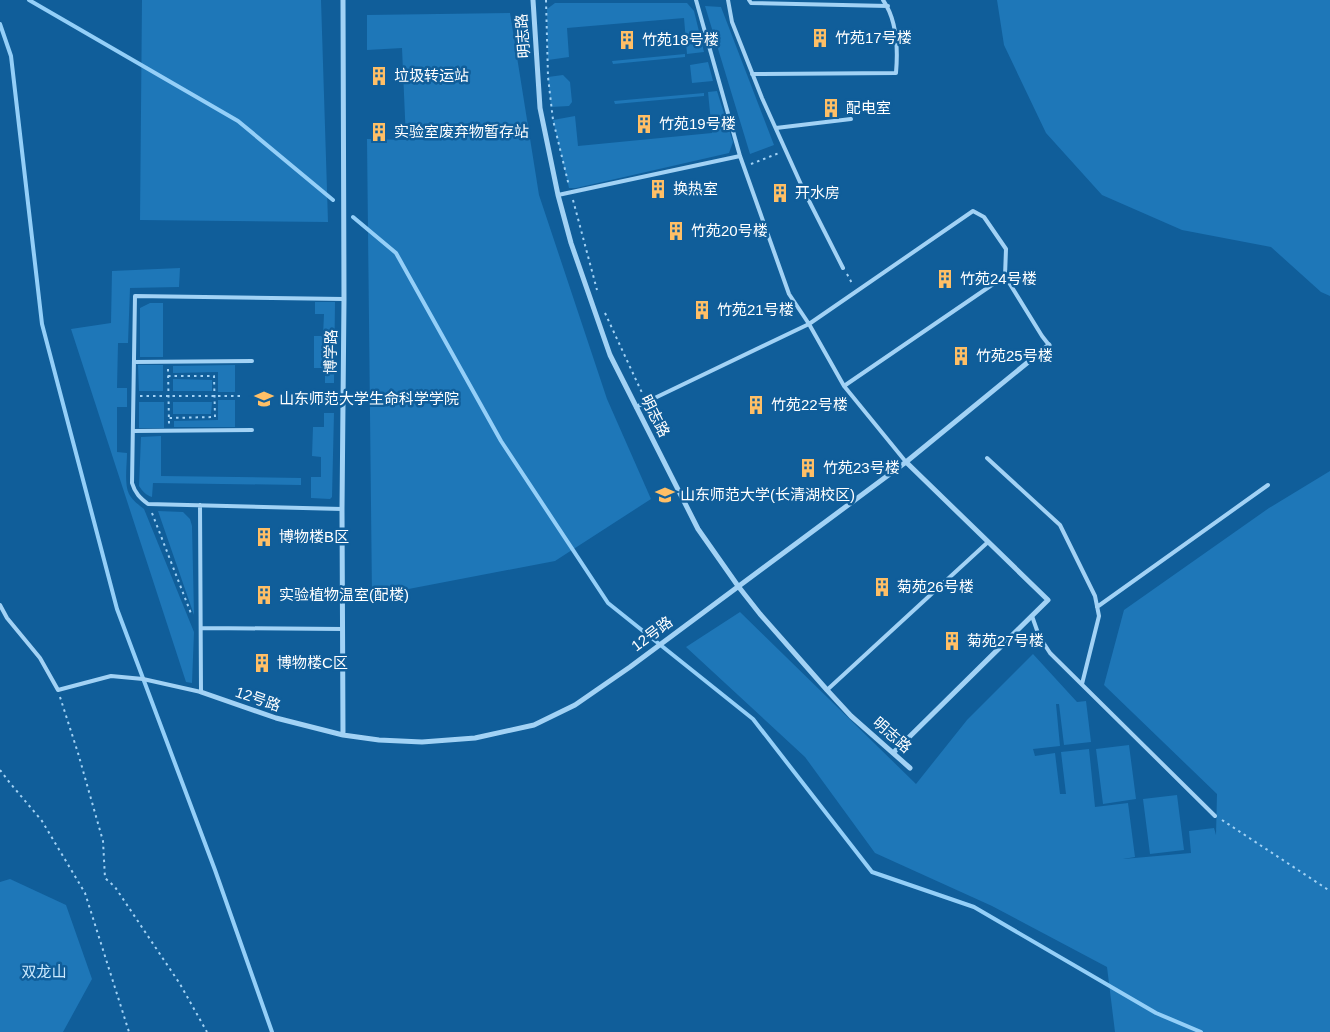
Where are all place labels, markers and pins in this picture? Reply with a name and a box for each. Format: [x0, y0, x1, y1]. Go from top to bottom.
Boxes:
building icon: 竹苑17号楼 [809, 27, 831, 49]
building icon: 竹苑18号楼 [616, 29, 638, 51]
place label: 竹苑17号楼 [835, 29, 912, 46]
place label: 竹苑18号楼 [642, 31, 719, 48]
building icon: 垃圾转运站 [368, 65, 390, 87]
place label: 垃圾转运站 [394, 67, 469, 84]
building icon: 配电室 [820, 97, 842, 119]
place label: 配电室 [846, 99, 891, 116]
building icon: 竹苑19号楼 [633, 113, 655, 135]
place label: 竹苑19号楼 [659, 115, 736, 132]
building icon: 实验室废弃物暂存站 [368, 121, 390, 143]
place label: 实验室废弃物暂存站 [394, 123, 529, 140]
building icon: 换热室 [647, 178, 669, 200]
place label: 换热室 [673, 180, 718, 197]
building icon: 开水房 [769, 182, 791, 204]
place label: 开水房 [795, 184, 840, 201]
building icon: 竹苑20号楼 [665, 220, 687, 242]
place label: 竹苑20号楼 [691, 222, 768, 239]
building icon: 竹苑24号楼 [934, 268, 956, 290]
place label: 竹苑24号楼 [960, 270, 1037, 287]
building icon: 竹苑21号楼 [691, 299, 713, 321]
place label: 竹苑21号楼 [717, 301, 794, 318]
building icon: 竹苑25号楼 [950, 345, 972, 367]
place label: 竹苑25号楼 [976, 347, 1053, 364]
school or university icon: 山东师范大学生命科学学院 [253, 388, 275, 410]
place label: 山东师范大学生命科学学院 [279, 390, 459, 407]
building icon: 竹苑22号楼 [745, 394, 767, 416]
place label: 竹苑22号楼 [771, 396, 848, 413]
building icon: 竹苑23号楼 [797, 457, 819, 479]
place label: 竹苑23号楼 [823, 459, 900, 476]
school or university icon: 山东师范大学(长清湖校区) [654, 484, 676, 506]
place label: 山东师范大学(长清湖校区) [680, 486, 855, 503]
building icon: 博物楼B区 [253, 526, 275, 548]
place label: 博物楼B区 [279, 528, 349, 545]
building icon: 菊苑26号楼 [871, 576, 893, 598]
place label: 菊苑26号楼 [897, 578, 974, 595]
building icon: 实验植物温室(配楼) [253, 584, 275, 606]
place label: 实验植物温室(配楼) [279, 586, 409, 603]
building icon: 菊苑27号楼 [941, 630, 963, 652]
place label: 菊苑27号楼 [967, 632, 1044, 649]
building icon: 博物楼C区 [251, 652, 273, 674]
place label: 博物楼C区 [277, 654, 348, 671]

